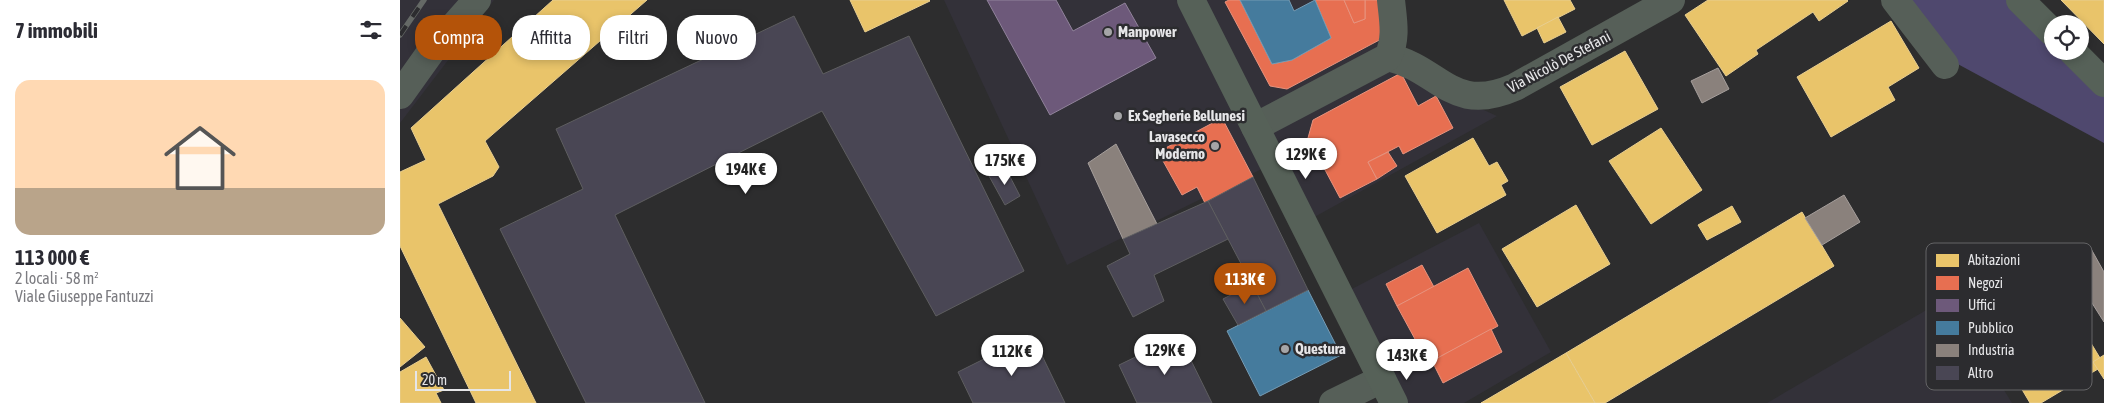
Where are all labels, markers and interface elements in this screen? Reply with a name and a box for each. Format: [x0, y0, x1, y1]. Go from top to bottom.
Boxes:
chip: Compra [415, 15, 502, 60]
chip: Affitta [512, 15, 590, 60]
chip: Filtri [600, 15, 667, 60]
chip: Nuovo [677, 15, 756, 60]
map controls [2044, 15, 2089, 60]
button: locate [2044, 15, 2089, 60]
icon: filters [357, 16, 385, 44]
text: 7 immobili [15, 18, 98, 42]
place label: Manpower [1118, 23, 1177, 40]
marker: Manpower [1102, 26, 1114, 38]
street label: Via Nicolò De Stefani [1504, 27, 1613, 96]
place label: Ex Segherie Bellunesi [1128, 107, 1245, 124]
marker: Ex Segherie Bellunesi [1112, 110, 1124, 122]
icon: home [155, 113, 245, 203]
place label: Lavasecco Moderno [1149, 128, 1205, 162]
pin: 129K € [1265, 138, 1347, 180]
marker: Lavasecco Moderno [1209, 140, 1221, 152]
pin: 175K € [964, 144, 1046, 186]
text: 129K € [1286, 145, 1326, 163]
text: 175K € [985, 151, 1025, 169]
pin: 194K € [705, 152, 787, 195]
text: 194K € [726, 160, 766, 178]
legend [1926, 243, 2092, 390]
text: 113 000 € [15, 245, 89, 269]
text: Abitazioni [1968, 252, 2020, 268]
pin: 113K € [1204, 262, 1286, 305]
text: 2 locali · 58 m² [15, 269, 99, 287]
text: 113K € [1225, 270, 1265, 288]
text: Negozi [1968, 275, 2003, 291]
text: Viale Giuseppe Fantuzzi [15, 287, 154, 305]
text: Uffici [1968, 297, 1995, 313]
text: Pubblico [1968, 320, 2014, 336]
pin: 112K € [971, 334, 1053, 377]
pin: 129K € [1124, 334, 1206, 376]
pin: 143K € [1366, 338, 1448, 381]
place label: Questura [1295, 340, 1346, 357]
text: 129K € [1145, 341, 1185, 359]
text: 112K € [992, 342, 1032, 360]
text: Industria [1968, 342, 2015, 358]
marker: Questura [1279, 343, 1291, 355]
text: 143K € [1387, 346, 1427, 364]
text: Altro [1968, 365, 1993, 381]
scale bar [415, 368, 511, 391]
text: 20 m [422, 372, 447, 388]

